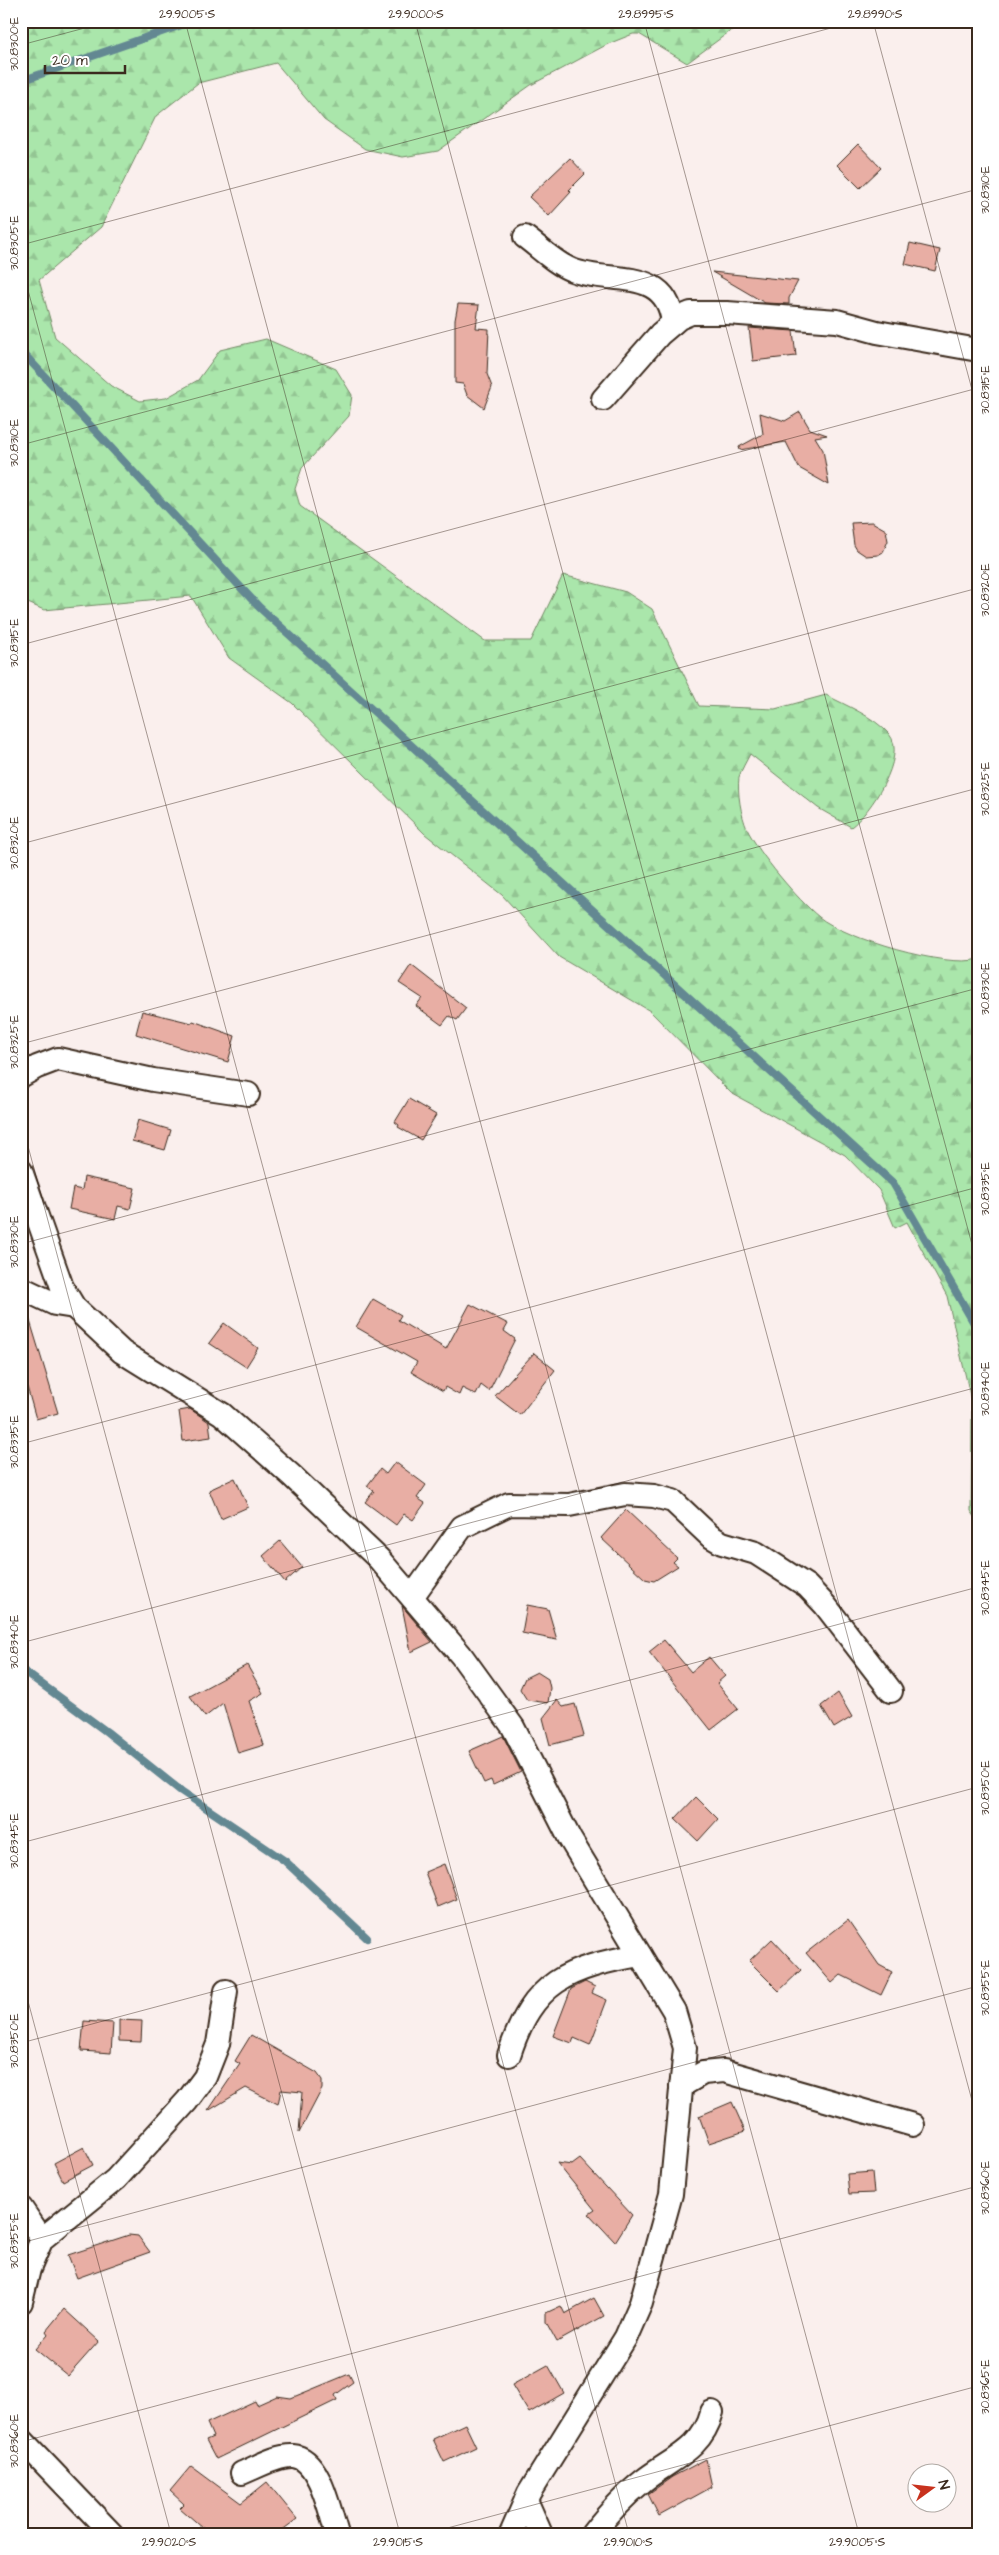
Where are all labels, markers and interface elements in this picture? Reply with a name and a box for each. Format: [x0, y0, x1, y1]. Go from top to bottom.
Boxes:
text: 29.9005°S [159, 6, 215, 23]
text: 29.9000°S [388, 6, 444, 23]
text: 29.8995°S [618, 6, 674, 23]
text: 29.8990°S [848, 6, 903, 23]
text: 30.8300°E [6, 17, 23, 71]
scale bar [45, 42, 125, 74]
text: 20 m [52, 50, 88, 71]
text: 30.8310°E [977, 166, 994, 214]
text: 30.8305°E [6, 215, 23, 271]
text: 30.8315°E [977, 365, 994, 415]
text: 30.8310°E [6, 419, 23, 467]
text: 30.8320°E [977, 563, 994, 617]
text: 30.8315°E [6, 618, 23, 668]
text: 30.8325°E [977, 762, 994, 816]
text: 30.8320°E [6, 816, 23, 870]
text: 30.8330°E [977, 963, 994, 1015]
text: 30.8325°E [6, 1015, 23, 1069]
text: 30.8335°E [977, 1162, 994, 1216]
text: 30.8330°E [6, 1216, 23, 1268]
text: 30.8340°E [977, 1362, 994, 1416]
text: 30.8335°E [6, 1415, 23, 1469]
text: 30.8345°E [977, 1560, 994, 1616]
text: 30.8340°E [6, 1615, 23, 1669]
text: 30.8350°E [977, 1760, 994, 1816]
text: 30.8345°E [6, 1813, 23, 1869]
text: 30.8355°E [977, 1960, 994, 2016]
text: 30.8350°E [6, 2013, 23, 2069]
text: 30.8360°E [977, 2161, 994, 2215]
text: 30.8355°E [6, 2213, 23, 2269]
text: 30.8365°E [977, 2359, 994, 2415]
text: 30.8360°E [6, 2414, 23, 2468]
north arrow [906, 2462, 956, 2512]
text: N [933, 2478, 954, 2492]
text: 29.9020°S [142, 2534, 197, 2551]
text: 29.9015°S [373, 2534, 423, 2551]
text: 29.9010°S [603, 2534, 653, 2551]
text: 29.9005°S [829, 2534, 885, 2551]

